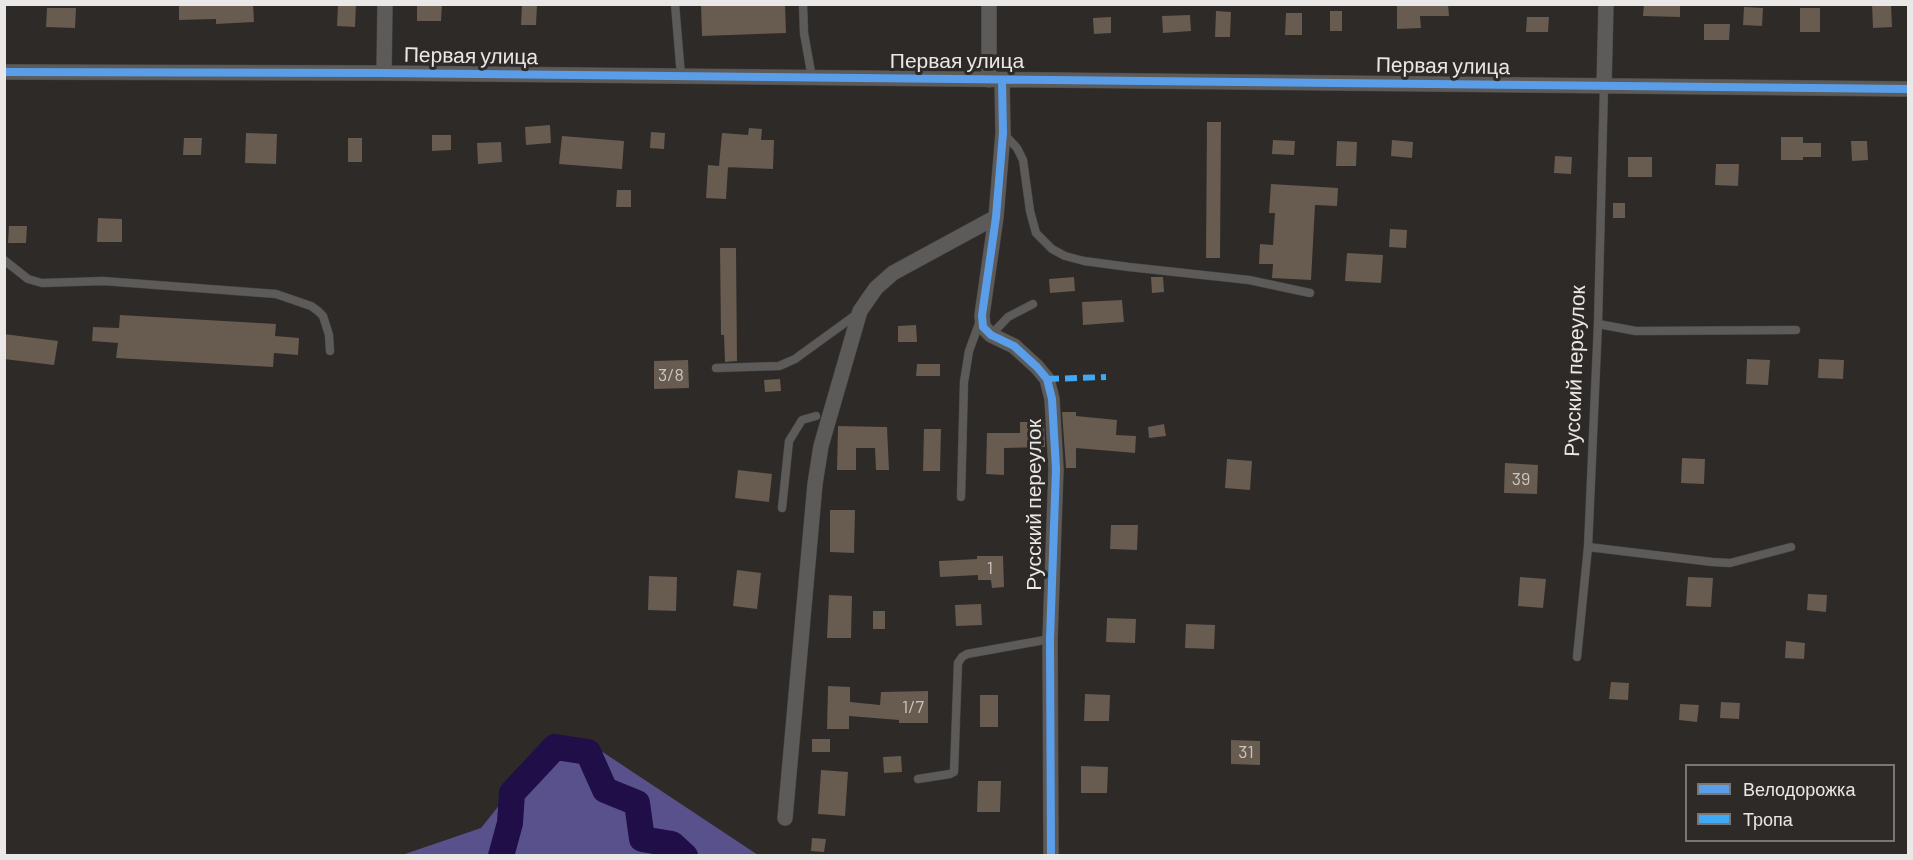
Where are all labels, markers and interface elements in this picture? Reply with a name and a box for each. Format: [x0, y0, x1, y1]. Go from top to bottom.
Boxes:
street label: Первая улица [404, 42, 538, 70]
street label: Первая улица [890, 48, 1024, 74]
street label: Первая улица [1376, 52, 1510, 80]
street label: Русский переулок [1559, 285, 1591, 457]
house number: 3/8 [658, 364, 684, 386]
street label: Русский переулок [1021, 419, 1047, 591]
house number: 39 [1512, 468, 1530, 490]
house number: 1 [987, 557, 993, 579]
house number: 1/7 [902, 696, 924, 718]
house number: 31 [1238, 741, 1254, 763]
legend [1685, 764, 1895, 842]
text: Велодорожка [1743, 778, 1855, 800]
text: Тропа [1743, 808, 1793, 830]

